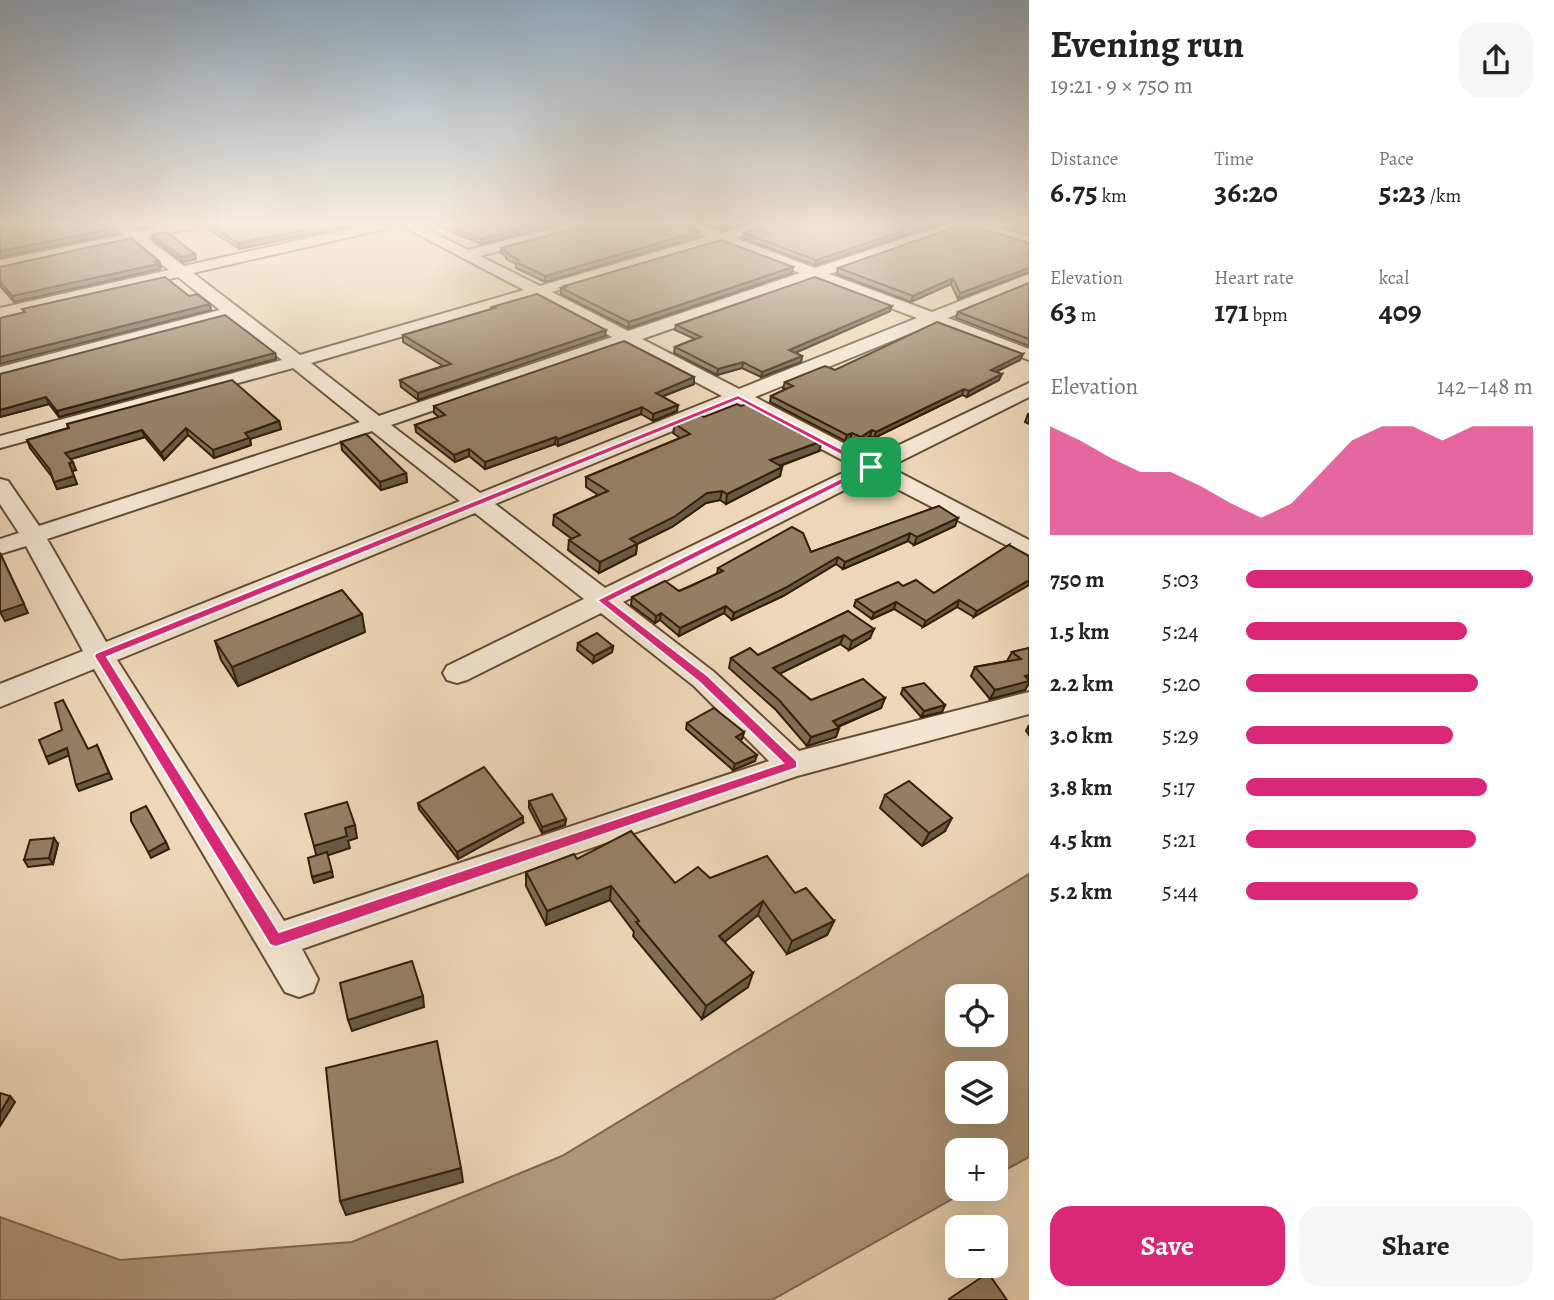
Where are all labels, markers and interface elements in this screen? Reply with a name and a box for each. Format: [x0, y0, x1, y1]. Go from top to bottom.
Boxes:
text: Evening run [1050, 18, 1244, 70]
button: share [1459, 23, 1533, 97]
text: 19:21 · 9 × 750 m [1050, 70, 1193, 101]
text: Distance [1050, 146, 1118, 172]
text: Time [1214, 146, 1254, 172]
text: Pace [1379, 146, 1414, 172]
text: 6.75 [1050, 172, 1098, 212]
text: 36:20 [1214, 172, 1278, 212]
text: 5:23 [1379, 172, 1426, 212]
text: km [1098, 183, 1127, 209]
text: /km [1426, 183, 1461, 209]
text: Elevation [1050, 265, 1123, 291]
text: Heart rate [1214, 265, 1294, 291]
text: kcal [1379, 265, 1409, 291]
text: 63 [1050, 291, 1077, 331]
text: 171 [1214, 291, 1249, 331]
text: 409 [1379, 291, 1422, 331]
text: m [1077, 302, 1097, 328]
text: bpm [1249, 302, 1288, 328]
text: Elevation [1050, 371, 1138, 402]
text: 142–148 m [1437, 371, 1533, 402]
pin [841, 437, 901, 497]
icon: arrive [852, 448, 890, 486]
text: 750 m [1050, 564, 1105, 595]
text: 5:03 [1162, 564, 1199, 595]
text: 1.5 km [1050, 616, 1110, 647]
text: 5:24 [1162, 616, 1199, 647]
text: 2.2 km [1050, 668, 1114, 699]
text: 5:20 [1162, 668, 1201, 699]
text: 3.0 km [1050, 720, 1113, 751]
text: 5:29 [1162, 720, 1199, 751]
text: 3.8 km [1050, 772, 1112, 803]
text: 5:17 [1162, 772, 1195, 803]
text: 4.5 km [1050, 824, 1112, 855]
text: 5:21 [1162, 824, 1196, 855]
text: 5.2 km [1050, 876, 1112, 907]
text: 5:44 [1162, 876, 1198, 907]
map controls [945, 984, 1008, 1278]
button: locate [945, 984, 1008, 1047]
button: layers [945, 1061, 1008, 1124]
button: + [945, 1138, 1008, 1201]
button: Save [1050, 1206, 1285, 1286]
button: Share [1299, 1206, 1533, 1286]
button: − [945, 1215, 1008, 1278]

